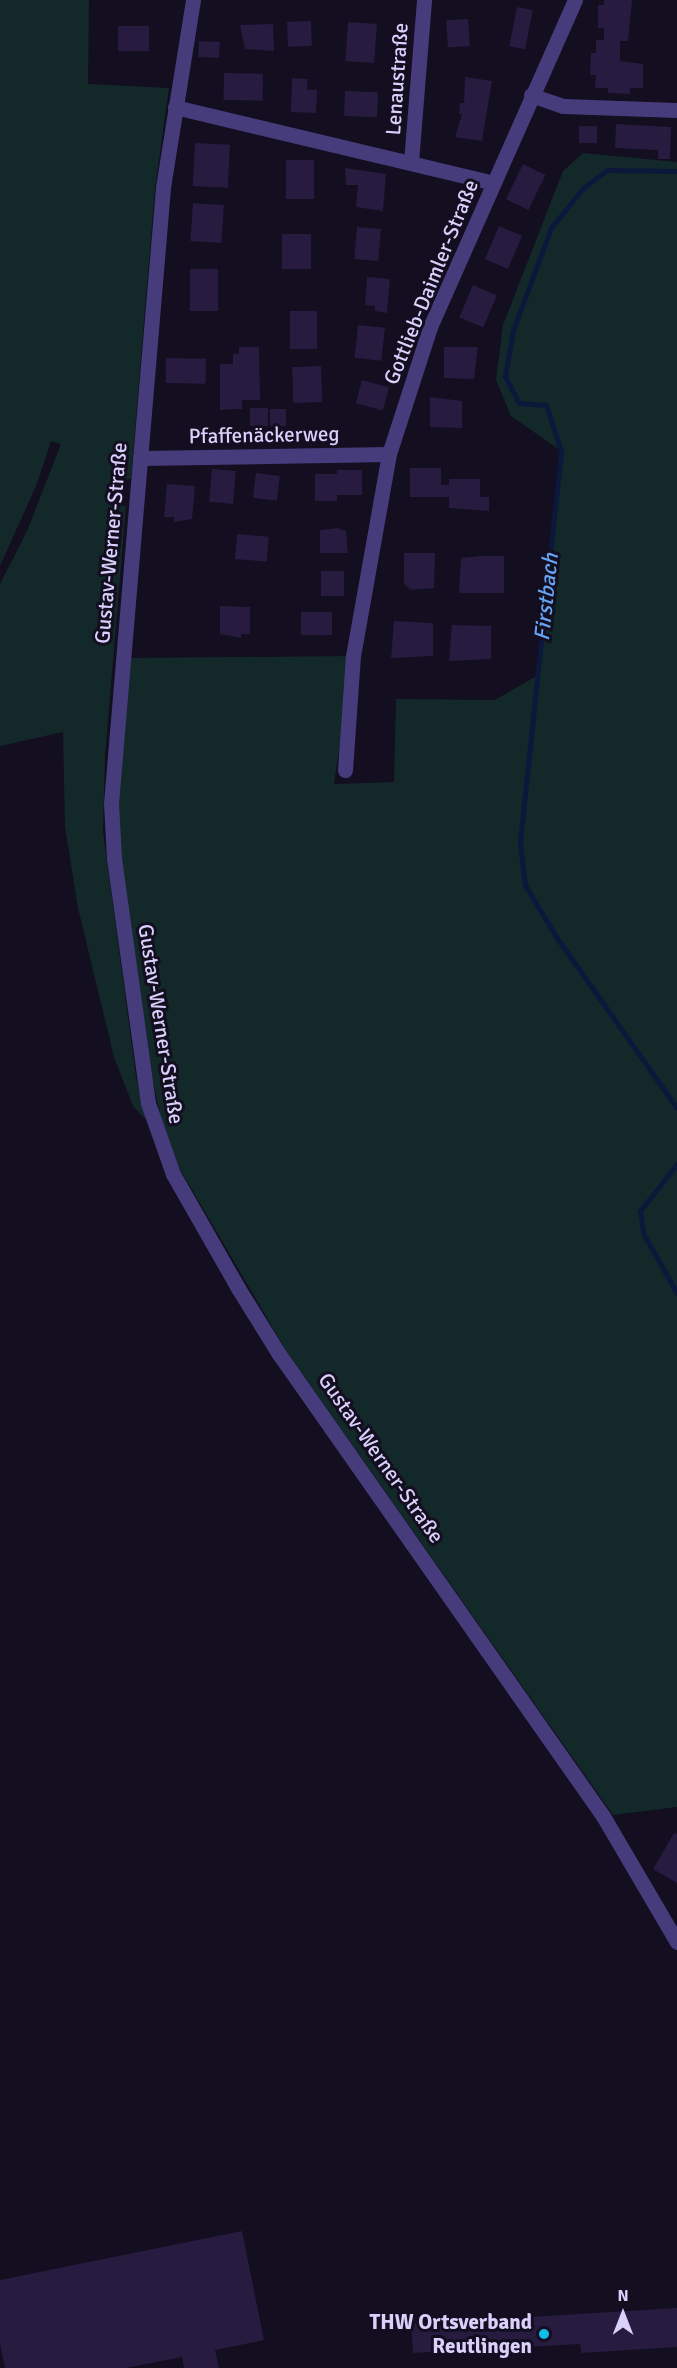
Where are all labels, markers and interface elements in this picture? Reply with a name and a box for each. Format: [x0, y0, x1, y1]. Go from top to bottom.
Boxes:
street label: Lenaustraße [380, 22, 414, 136]
street label: Gottlieb-Daimler-Straße [378, 176, 484, 388]
street label: Pfaffenäckerweg [188, 421, 340, 449]
street label: Gustav-Werner-Straße [90, 441, 132, 645]
water label: Firstbach [528, 552, 564, 642]
street label: Gustav-Werner-Straße [133, 922, 189, 1126]
street label: Gustav-Werner-Straße [313, 1368, 449, 1548]
north arrow [593, 2284, 653, 2344]
text: N [617, 2286, 629, 2306]
place label: THW Ortsverband Reutlingen [370, 2309, 532, 2359]
marker: THW Ortsverband Reutlingen [537, 2327, 551, 2341]

